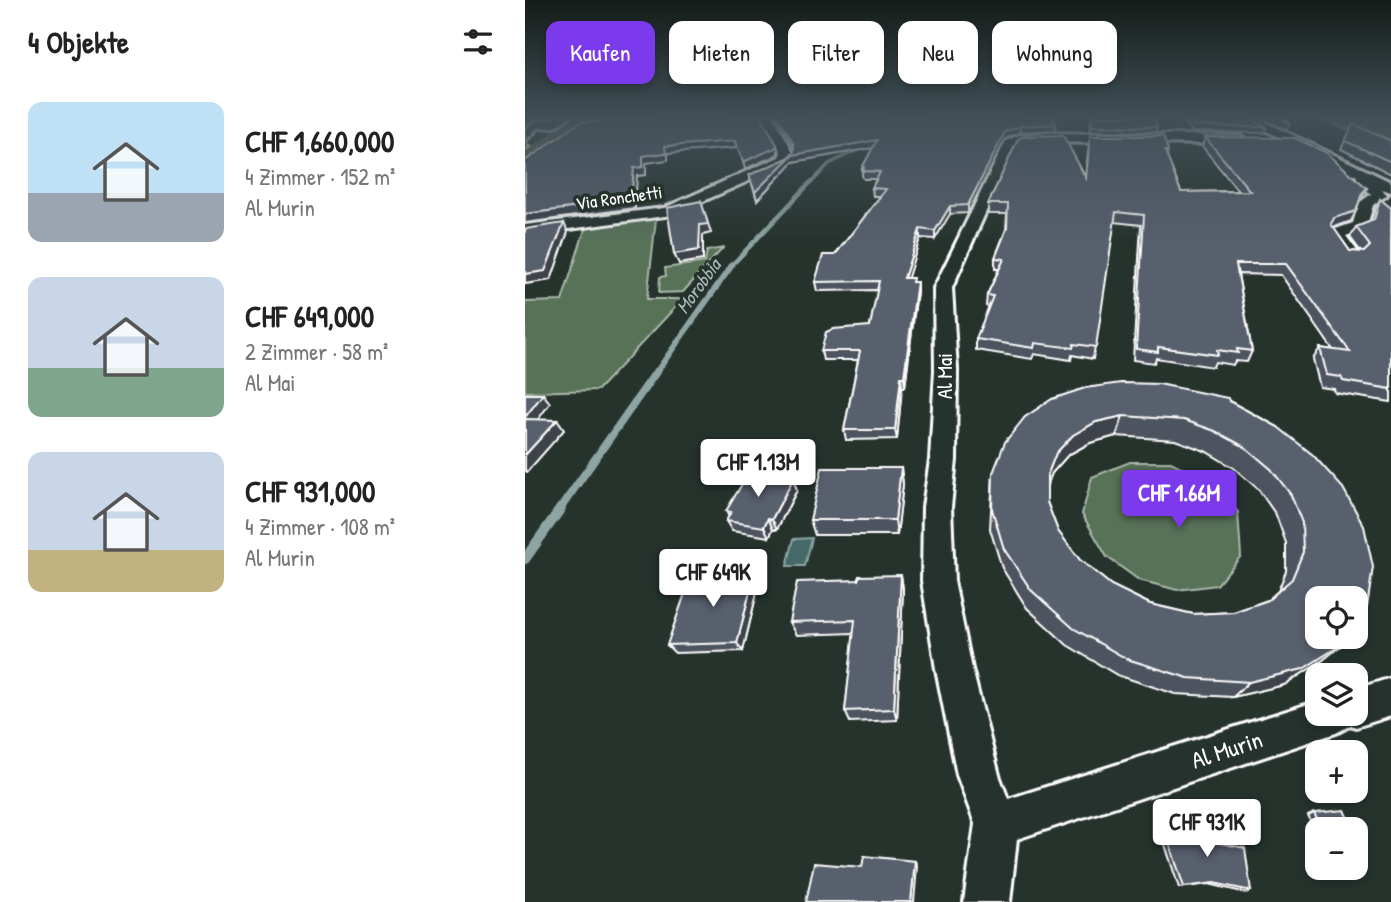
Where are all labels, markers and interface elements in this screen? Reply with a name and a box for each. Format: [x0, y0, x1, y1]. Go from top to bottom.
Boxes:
chip: Kaufen [546, 21, 655, 84]
chip: Mieten [669, 21, 774, 84]
chip: Filter [788, 21, 884, 84]
chip: Neu [898, 21, 978, 84]
chip: Wohnung [992, 21, 1117, 84]
text: 4 Objekte [28, 22, 129, 62]
icon: filters [459, 23, 497, 61]
text: CHF 1,660,000 [245, 121, 394, 161]
icon: home [84, 130, 168, 214]
text: 4 Zimmer · 152 m² [245, 161, 395, 192]
street label: Via Ronchetti [574, 179, 664, 216]
text: Al Murin [245, 192, 315, 223]
water label: Morobbia [669, 252, 728, 318]
text: CHF 649,000 [245, 296, 374, 336]
icon: home [84, 305, 168, 389]
text: 2 Zimmer · 58 m² [245, 336, 388, 367]
street label: Al Mai [930, 353, 959, 399]
text: Al Mai [245, 367, 296, 398]
pin: CHF 1.13M [678, 440, 838, 499]
text: CHF 1.13M [717, 446, 799, 477]
pin: CHF 1.66M [1099, 470, 1259, 530]
text: CHF 931,000 [245, 471, 375, 511]
text: CHF 1.66M [1138, 477, 1220, 508]
icon: home [84, 480, 168, 564]
text: 4 Zimmer · 108 m² [245, 511, 395, 542]
text: Al Murin [245, 542, 315, 573]
pin: CHF 649K [641, 550, 785, 609]
text: CHF 649K [675, 556, 751, 587]
map controls [1305, 586, 1368, 880]
button: locate [1305, 586, 1368, 649]
button: layers [1305, 663, 1368, 726]
street label: Al Murin [1187, 723, 1266, 776]
button: + [1305, 740, 1368, 803]
pin: CHF 931K [1135, 800, 1279, 859]
text: CHF 931K [1169, 806, 1245, 837]
button: − [1305, 817, 1368, 880]

